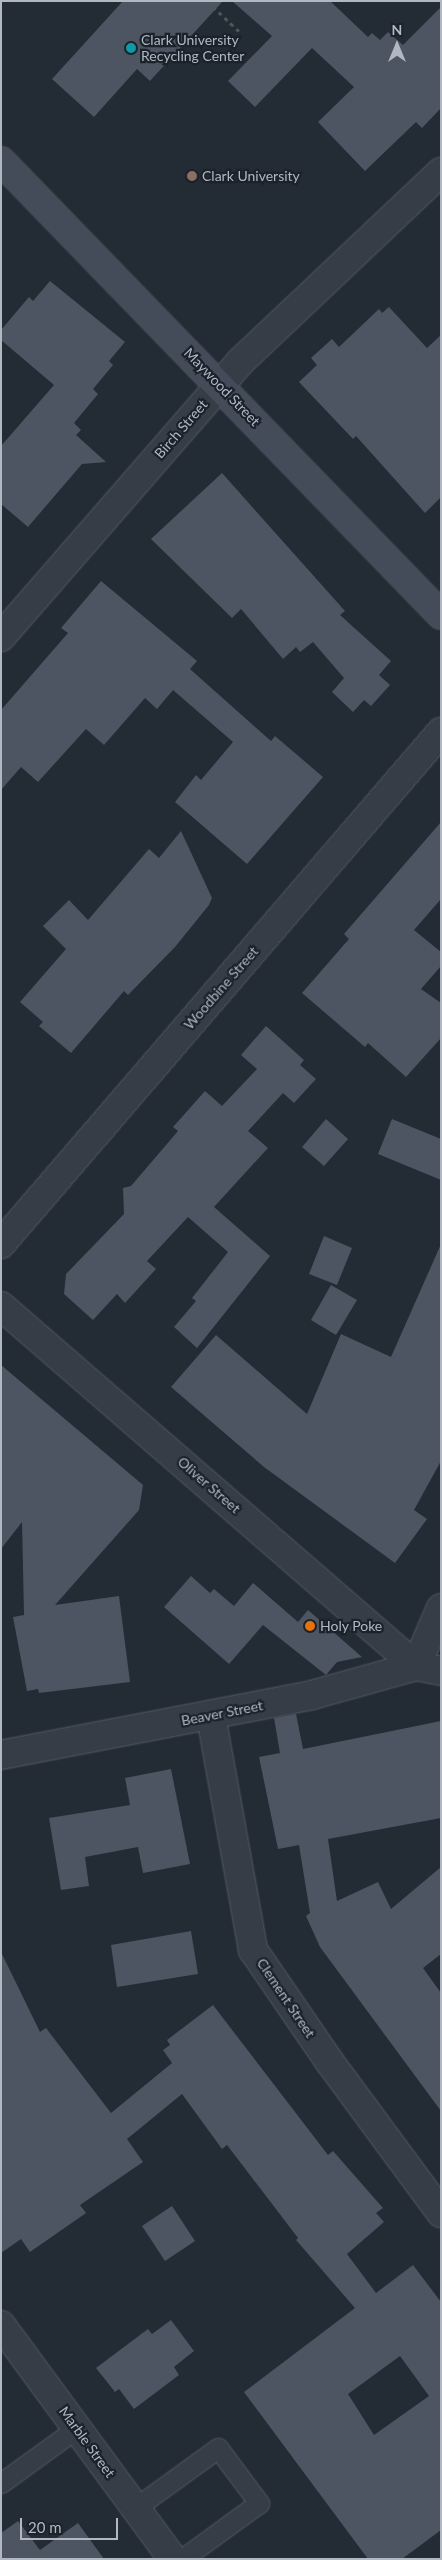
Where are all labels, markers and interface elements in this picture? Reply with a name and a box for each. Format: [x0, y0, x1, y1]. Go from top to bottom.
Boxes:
north arrow [372, 20, 422, 70]
text: N [392, 21, 402, 38]
place label: Clark University Recycling Center [141, 32, 244, 64]
marker: Clark University Recycling Center [125, 42, 137, 54]
place label: Clark University [202, 168, 300, 184]
marker: Clark University [186, 170, 198, 182]
street label: Maywood Street [181, 345, 263, 429]
street label: Birch Street [151, 396, 211, 462]
street label: Woodbine Street [180, 943, 262, 1033]
street label: Oliver Street [174, 1453, 244, 1517]
place label: Holy Poke [320, 1618, 383, 1634]
marker: Holy Poke [304, 1620, 316, 1632]
street label: Beaver Street [180, 1697, 264, 1729]
street label: Clement Street [253, 1955, 319, 2041]
street label: Marble Street [56, 2403, 118, 2481]
scale bar [22, 2508, 120, 2540]
text: 20 m [28, 2518, 62, 2536]

